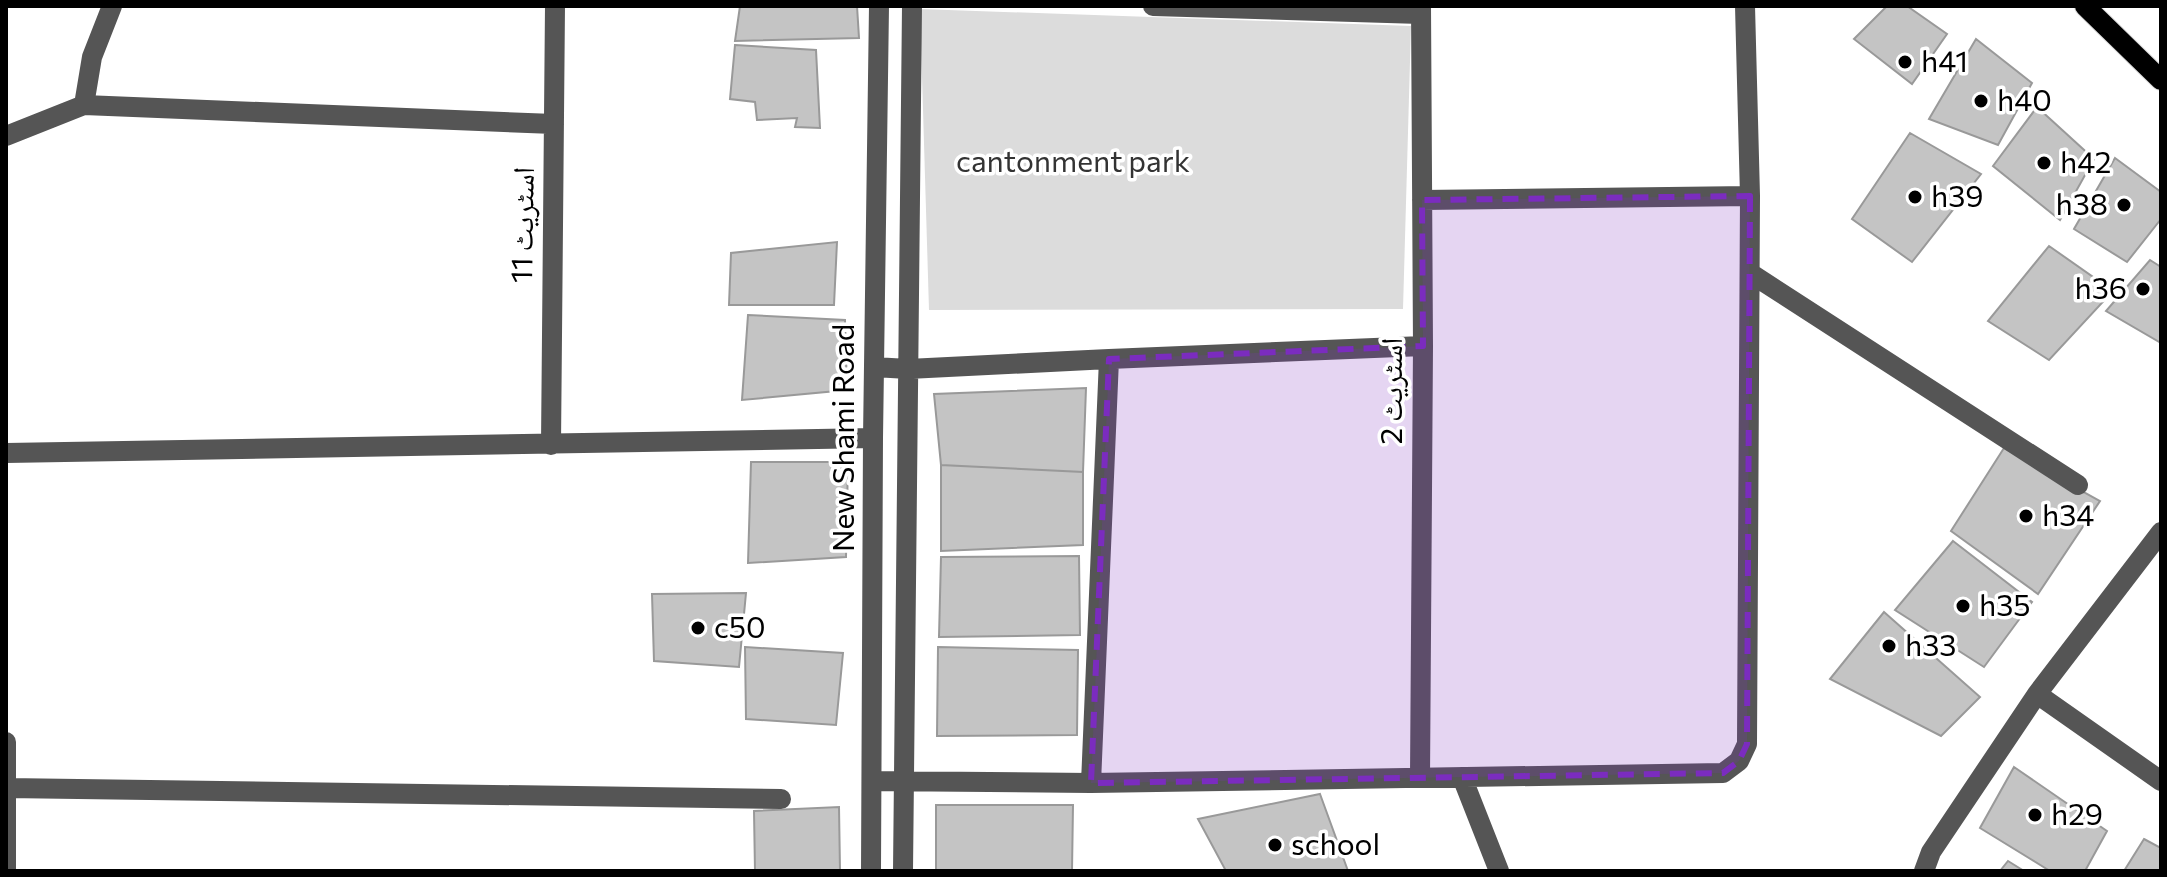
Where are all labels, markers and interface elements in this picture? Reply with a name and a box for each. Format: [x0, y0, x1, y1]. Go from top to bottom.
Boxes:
place label: h41 [1921, 41, 1968, 78]
marker: h41 [1896, 53, 1914, 71]
place label: h40 [1997, 80, 2052, 117]
marker: h40 [1972, 92, 1990, 110]
park label: cantonment park [956, 141, 1190, 178]
place label: h42 [2060, 142, 2111, 179]
marker: h42 [2035, 154, 2053, 172]
street label: اسٹریٹ 11 [501, 167, 541, 283]
place label: h39 [1931, 176, 1984, 213]
place label: h38 [2055, 184, 2108, 221]
marker: h39 [1906, 188, 1924, 206]
marker: h38 [2115, 196, 2133, 214]
place label: h36 [2074, 268, 2127, 305]
marker: h36 [2134, 280, 2152, 298]
street label: New Shami Road [823, 324, 860, 552]
street label: اسٹریٹ 2 [1371, 338, 1409, 445]
place label: h34 [2042, 495, 2094, 532]
marker: h34 [2017, 507, 2035, 525]
place label: h35 [1979, 585, 2031, 622]
marker: h35 [1954, 597, 1972, 615]
place label: c50 [714, 607, 766, 644]
marker: c50 [689, 619, 707, 637]
place label: h33 [1905, 625, 1956, 662]
marker: h33 [1880, 637, 1898, 655]
place label: h29 [2051, 794, 2103, 831]
marker: h29 [2026, 806, 2044, 824]
place label: school [1291, 824, 1380, 861]
marker: school [1266, 836, 1284, 854]

